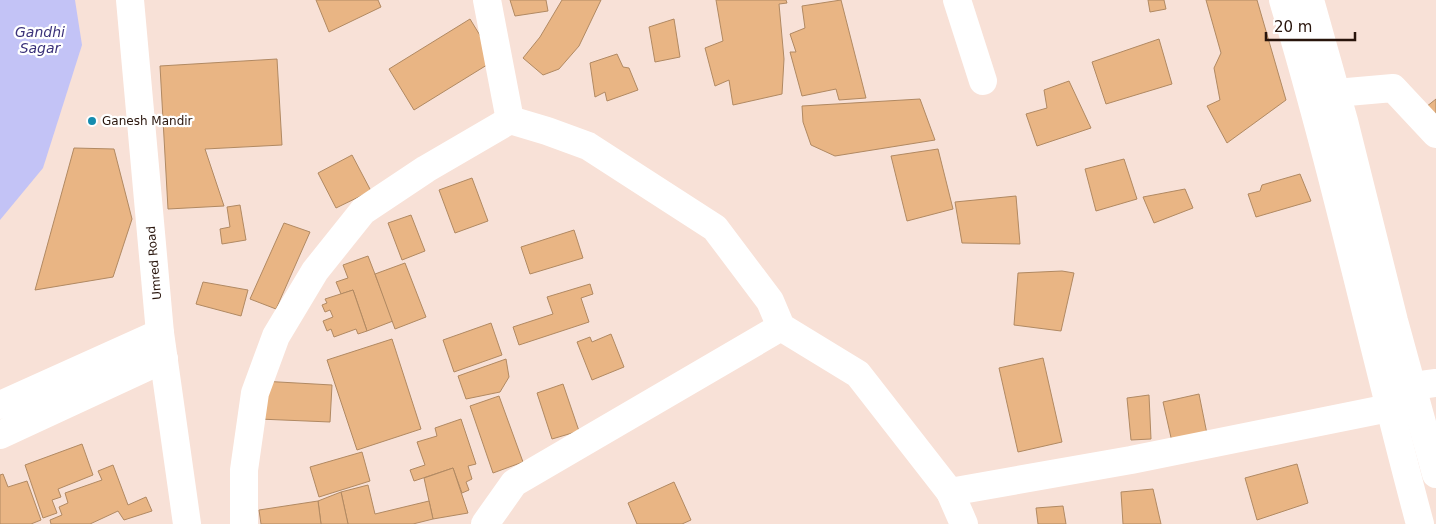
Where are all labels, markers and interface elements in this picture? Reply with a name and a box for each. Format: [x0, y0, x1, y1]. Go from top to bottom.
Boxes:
scale bar [1266, 10, 1355, 42]
text: 20 m [1274, 18, 1312, 36]
water label: Gandhi Sagar [15, 24, 65, 56]
place label: Ganesh Mandir [102, 114, 193, 128]
marker: Ganesh Mandir [86, 115, 98, 127]
street label: Umred Road [144, 225, 164, 301]

